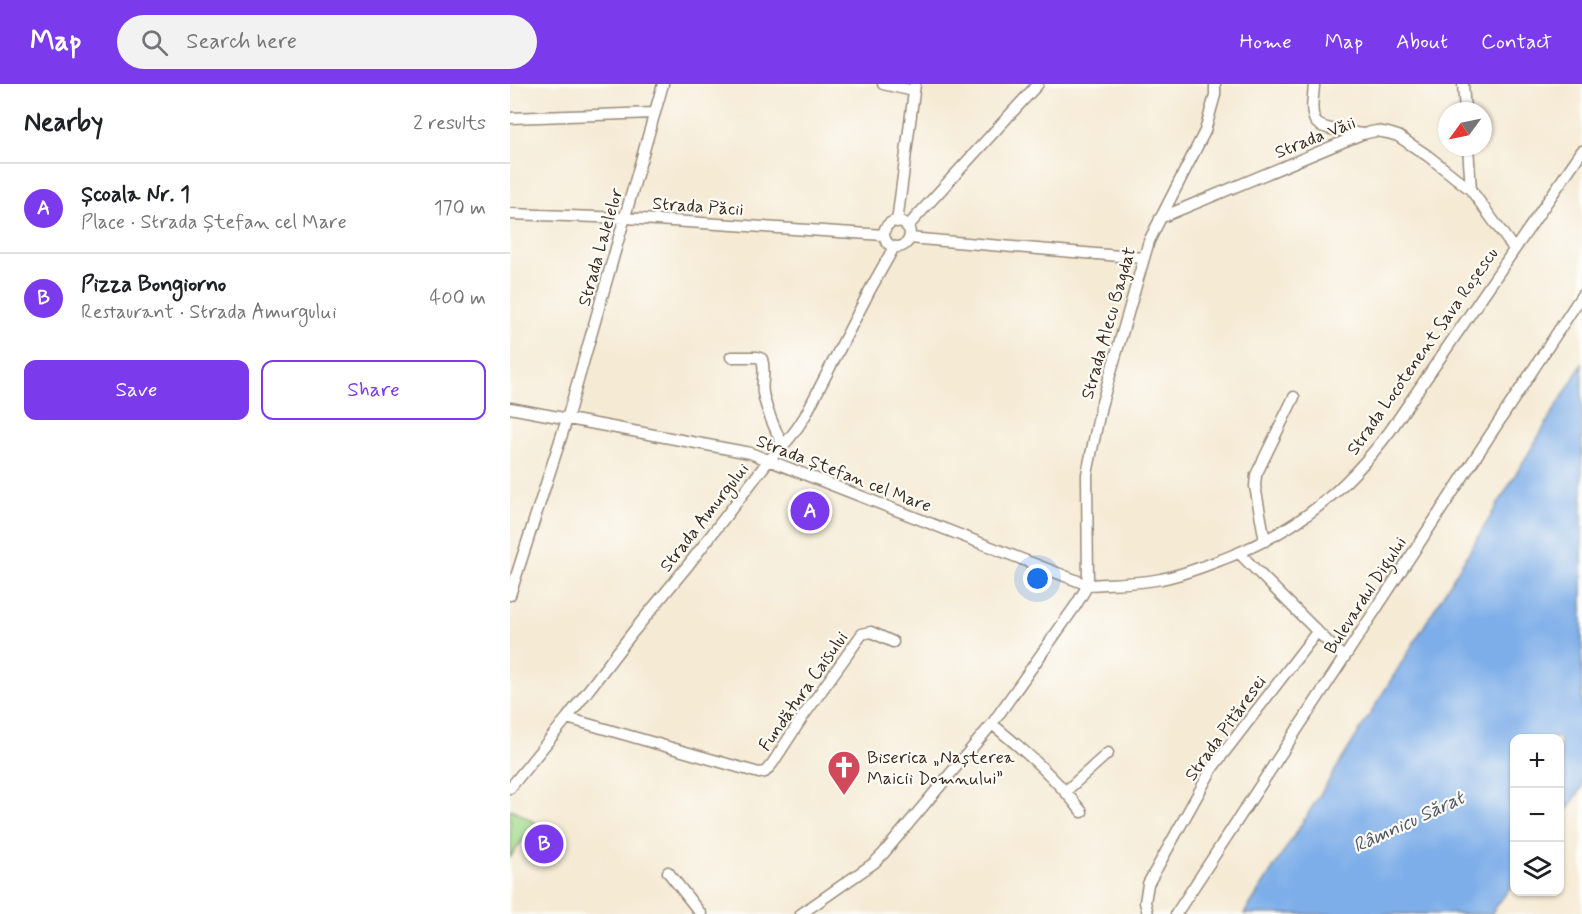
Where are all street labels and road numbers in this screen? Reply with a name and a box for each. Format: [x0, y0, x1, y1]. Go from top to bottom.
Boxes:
street label: Strada Văii [1271, 111, 1359, 165]
street label: Strada Lalelelor [573, 185, 629, 309]
street label: Strada Păcii [651, 192, 744, 222]
street label: Strada Locotenent Sava Roșescu [1342, 243, 1504, 460]
street label: Strada Alecu Bagdat [1076, 244, 1142, 402]
street label: Strada Ștefan cel Mare [753, 429, 935, 518]
street label: Strada Amurgului [655, 458, 756, 578]
street label: Bulevardul Digului [1319, 532, 1414, 660]
street label: Fundătura Caisului [754, 627, 854, 756]
street label: Strada Pităresei [1179, 671, 1272, 786]

